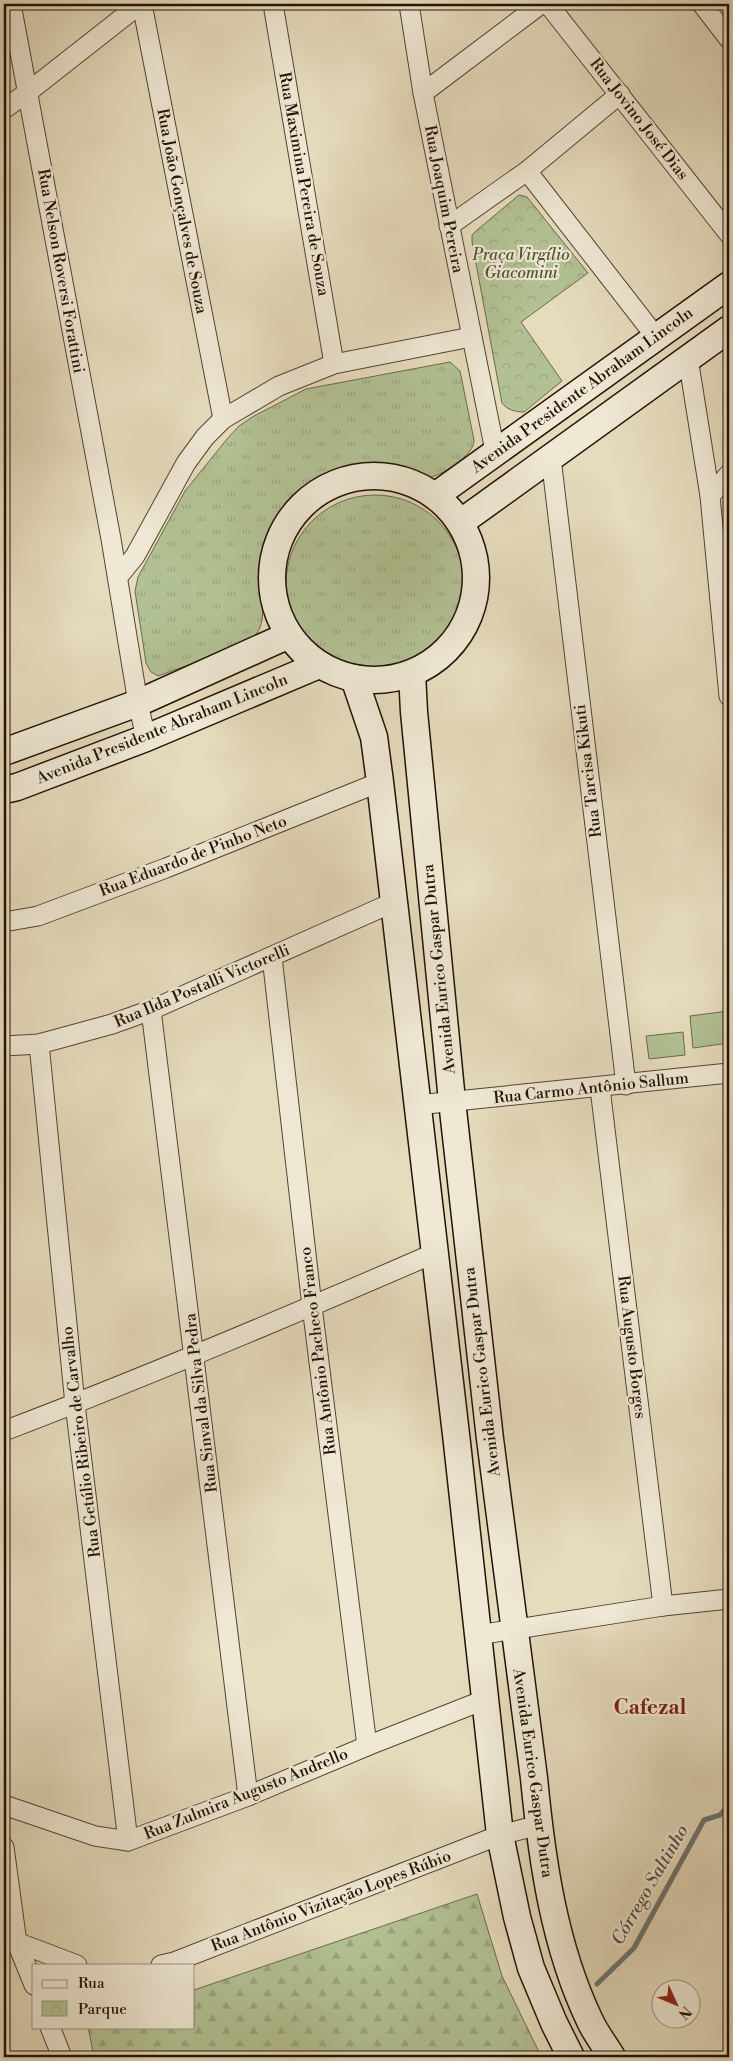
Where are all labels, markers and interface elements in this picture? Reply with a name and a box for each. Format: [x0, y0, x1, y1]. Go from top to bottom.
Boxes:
street label: Rua Jovino José Dias [585, 54, 693, 184]
street label: Rua Maximina Pereira de Souza [274, 70, 334, 299]
street label: Rua João Gonçalves de Souza [152, 107, 212, 316]
street label: Rua Joaquim Pereira [420, 123, 468, 276]
street label: Rua Nelson Roversi Forattini [33, 167, 89, 375]
park label: Praça Virgílio Giacomini [471, 245, 570, 283]
street label: Avenida Presidente Abraham Lincoln [466, 302, 697, 478]
street label: Avenida Presidente Abraham Lincoln [32, 669, 291, 789]
street label: Rua Tarcisa Kikuti [570, 703, 606, 839]
street label: Rua Eduardo de Pinho Neto [96, 811, 290, 901]
street label: Avenida Eurico Gaspar Dutra [418, 862, 460, 1076]
street label: Rua Ilda Postalli Victorelli [111, 940, 293, 1032]
street label: Rua Carmo Antônio Sallum [492, 1068, 690, 1108]
street label: Rua Antônio Pacheco Franco [295, 1246, 341, 1456]
street label: Avenida Eurico Gaspar Dutra [459, 1265, 505, 1479]
street label: Rua Augusto Borges [613, 1274, 651, 1420]
street label: Rua Sinval da Silva Pedra [180, 1311, 222, 1494]
street label: Rua Getúlio Ribeiro de Carvalho [57, 1325, 105, 1559]
street label: Avenida Eurico Gaspar Dutra [508, 1666, 558, 1880]
district label: Cafezal [614, 1695, 687, 1721]
street label: Rua Zulmira Augusto Andrello [141, 1744, 351, 1844]
water label: Córrego Saltinho [606, 1821, 694, 1949]
street label: Rua Antônio Vizitação Lopes Rúbio [208, 1846, 454, 1956]
legend [32, 1964, 195, 2028]
text: Rua [78, 1974, 105, 1993]
north arrow [650, 1978, 700, 2028]
text: Parque [78, 2000, 127, 2019]
text: N [674, 2002, 695, 2023]

